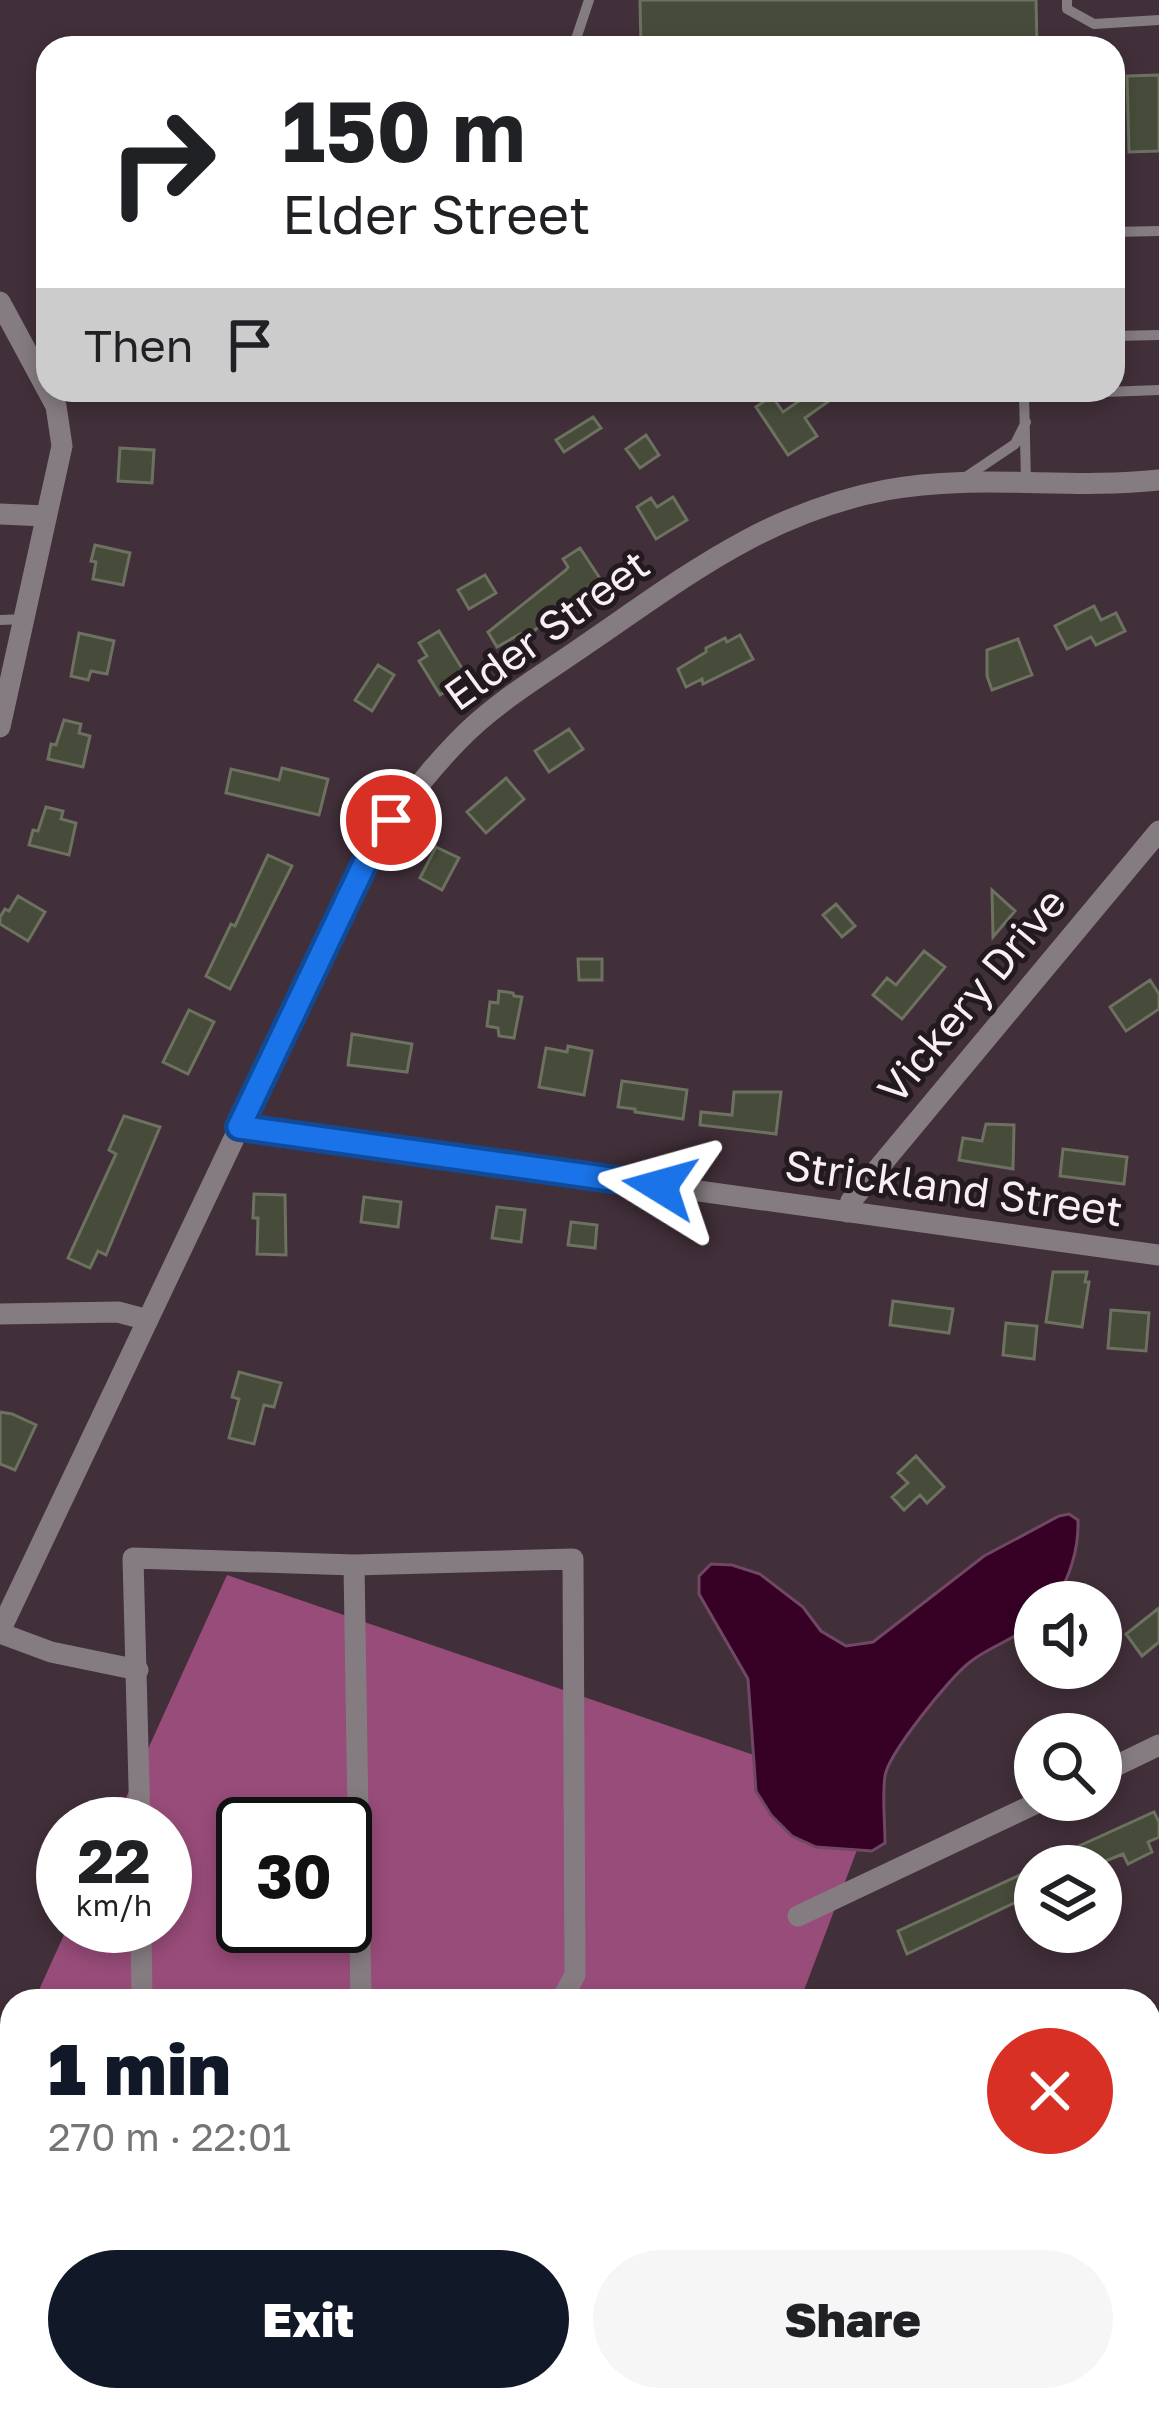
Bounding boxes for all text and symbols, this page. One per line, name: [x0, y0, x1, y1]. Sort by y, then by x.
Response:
text: 150 m: [282, 80, 526, 180]
icon: right: [84, 84, 240, 240]
text: Elder Street: [282, 181, 591, 246]
icon: arrive: [217, 312, 283, 378]
text: Then: [84, 318, 193, 372]
street label: Elder Street: [434, 538, 658, 720]
pin: [340, 769, 442, 871]
icon: arrive: [358, 787, 424, 853]
street label: Vickery Drive: [867, 877, 1075, 1113]
position arrow: [597, 1123, 723, 1249]
street label: Strickland Street: [782, 1139, 1126, 1235]
map controls: [1014, 1581, 1122, 1953]
button: sound: [1014, 1581, 1122, 1689]
button: search: [1014, 1713, 1122, 1821]
speed limit sign: 30: [216, 1797, 372, 1953]
text: 22: [77, 1824, 151, 1896]
button: layers: [1014, 1845, 1122, 1953]
text: km/h: [76, 1887, 152, 1923]
text: 1 min: [48, 2024, 231, 2111]
button: close: [987, 2028, 1113, 2154]
text: 270 m · 22:01: [48, 2113, 291, 2160]
button: Exit: [48, 2250, 569, 2388]
button: Share: [593, 2250, 1113, 2388]

